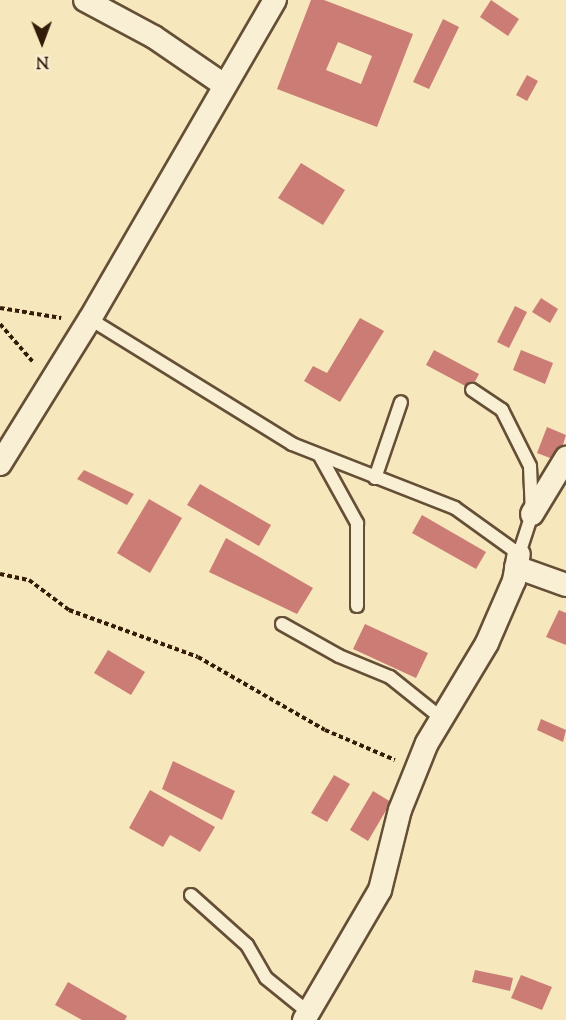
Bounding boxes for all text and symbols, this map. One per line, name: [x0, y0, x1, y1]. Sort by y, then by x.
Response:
north arrow: [12, 12, 72, 72]
text: N: [36, 49, 49, 72]

